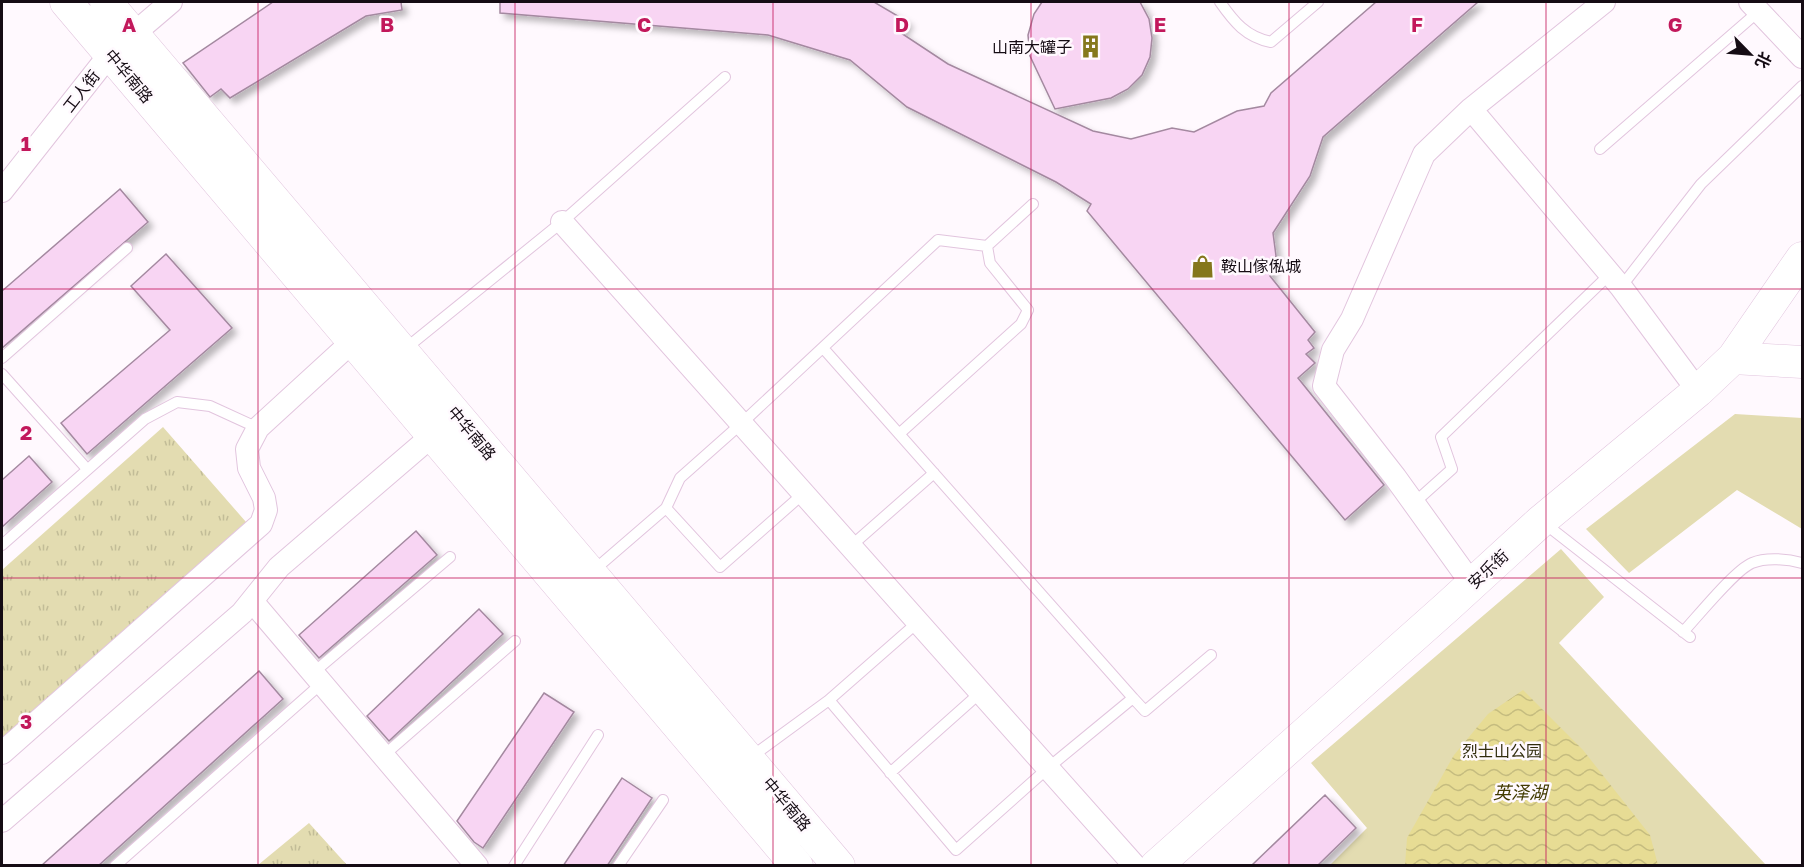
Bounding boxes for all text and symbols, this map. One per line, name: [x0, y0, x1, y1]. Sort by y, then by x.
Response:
text: A: [122, 12, 136, 36]
text: B: [380, 12, 394, 36]
text: C: [637, 12, 651, 36]
text: D: [895, 12, 909, 36]
text: E: [1154, 12, 1166, 36]
text: F: [1411, 12, 1423, 36]
text: G: [1668, 12, 1682, 36]
north arrow: [1720, 24, 1780, 84]
building icon: 山南大罐子: [1077, 34, 1103, 60]
place label: 山南大罐子: [992, 37, 1072, 57]
street label: 中华南路: [101, 45, 157, 107]
text: 北: [1751, 49, 1776, 72]
street label: 工人街: [58, 66, 104, 116]
text: 1: [21, 131, 31, 155]
shop icon: 鞍山傢俬城: [1190, 253, 1216, 279]
place label: 鞍山傢俬城: [1221, 256, 1301, 276]
street label: 中华南路: [444, 402, 500, 464]
text: 2: [20, 420, 32, 444]
street label: 安乐街: [1464, 545, 1512, 593]
text: 3: [20, 709, 32, 733]
park label: 烈士山公园: [1462, 741, 1542, 761]
street label: 中华南路: [759, 773, 815, 835]
water label: 英泽湖: [1493, 781, 1550, 803]

